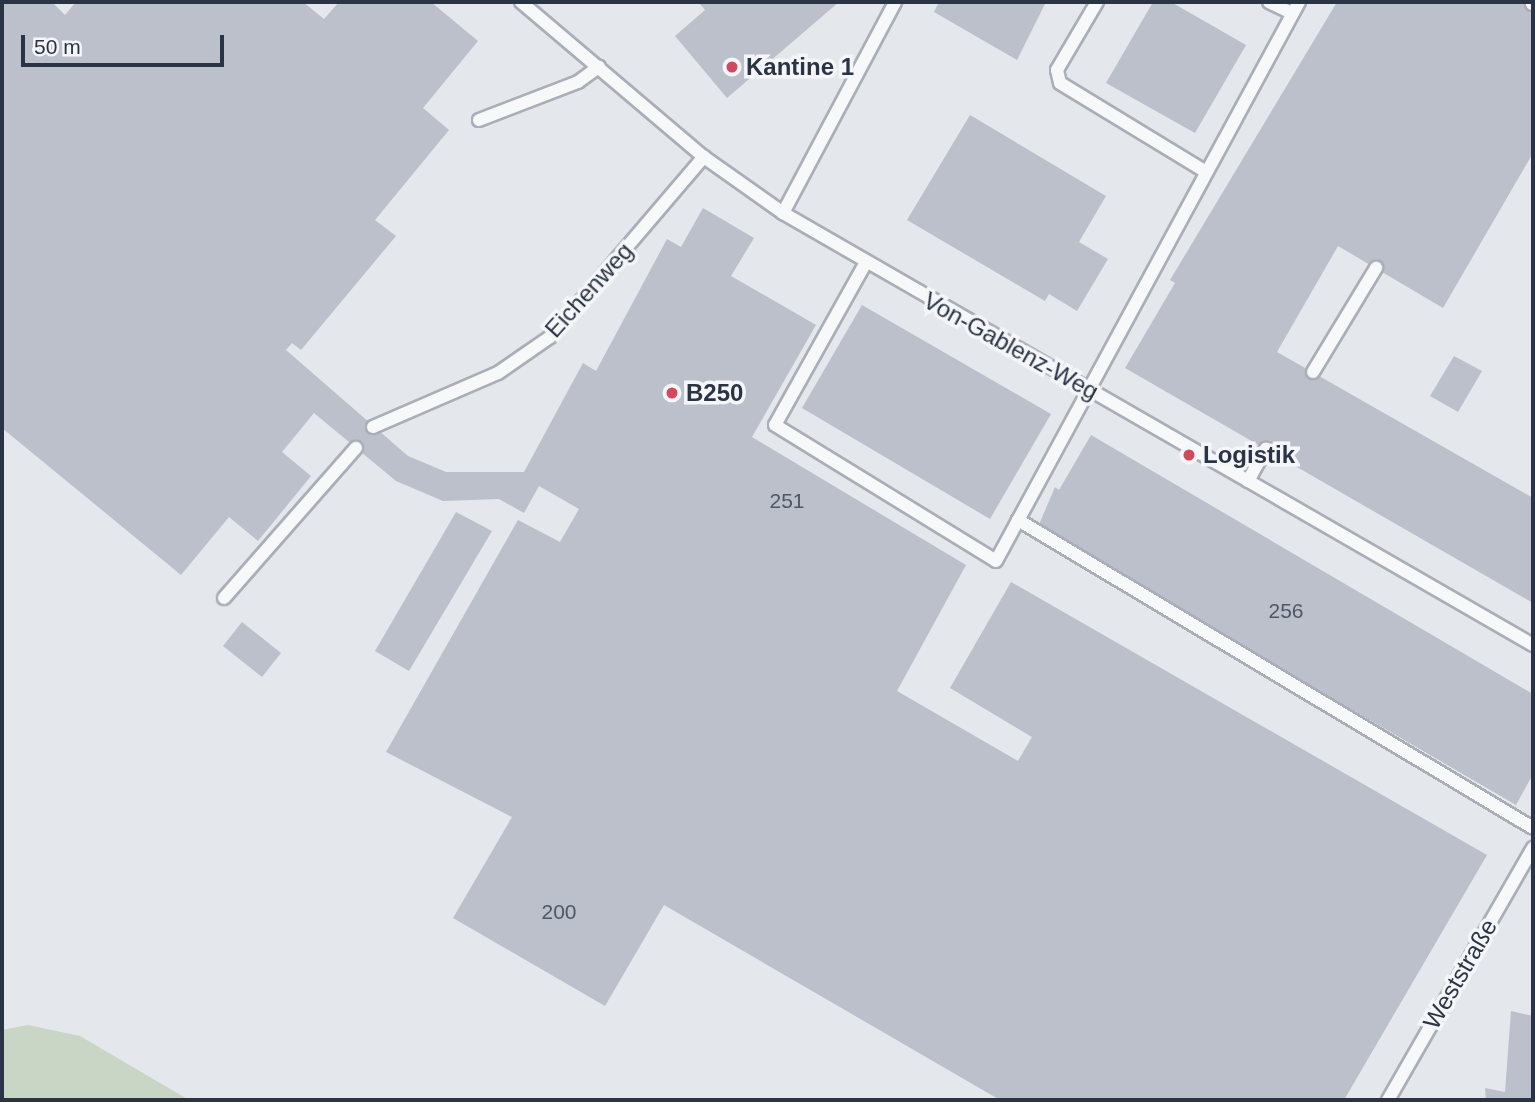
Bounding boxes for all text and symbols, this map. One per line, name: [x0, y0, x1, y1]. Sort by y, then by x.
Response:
scale bar: [24, 21, 228, 65]
text: 50 m: [34, 35, 81, 58]
place label: Kantine 1: [746, 53, 854, 81]
marker: Kantine 1: [724, 59, 740, 75]
street label: Eichenweg: [539, 237, 639, 343]
street label: Von-Gablenz-Weg: [918, 286, 1104, 406]
place label: B250: [686, 379, 743, 407]
marker: B250: [664, 385, 680, 401]
place label: Logistik: [1203, 441, 1295, 469]
marker: Logistik: [1181, 447, 1197, 463]
house number: 251: [769, 488, 805, 514]
house number: 256: [1268, 598, 1304, 624]
house number: 200: [541, 899, 577, 925]
street label: Weststraße: [1417, 914, 1503, 1034]

